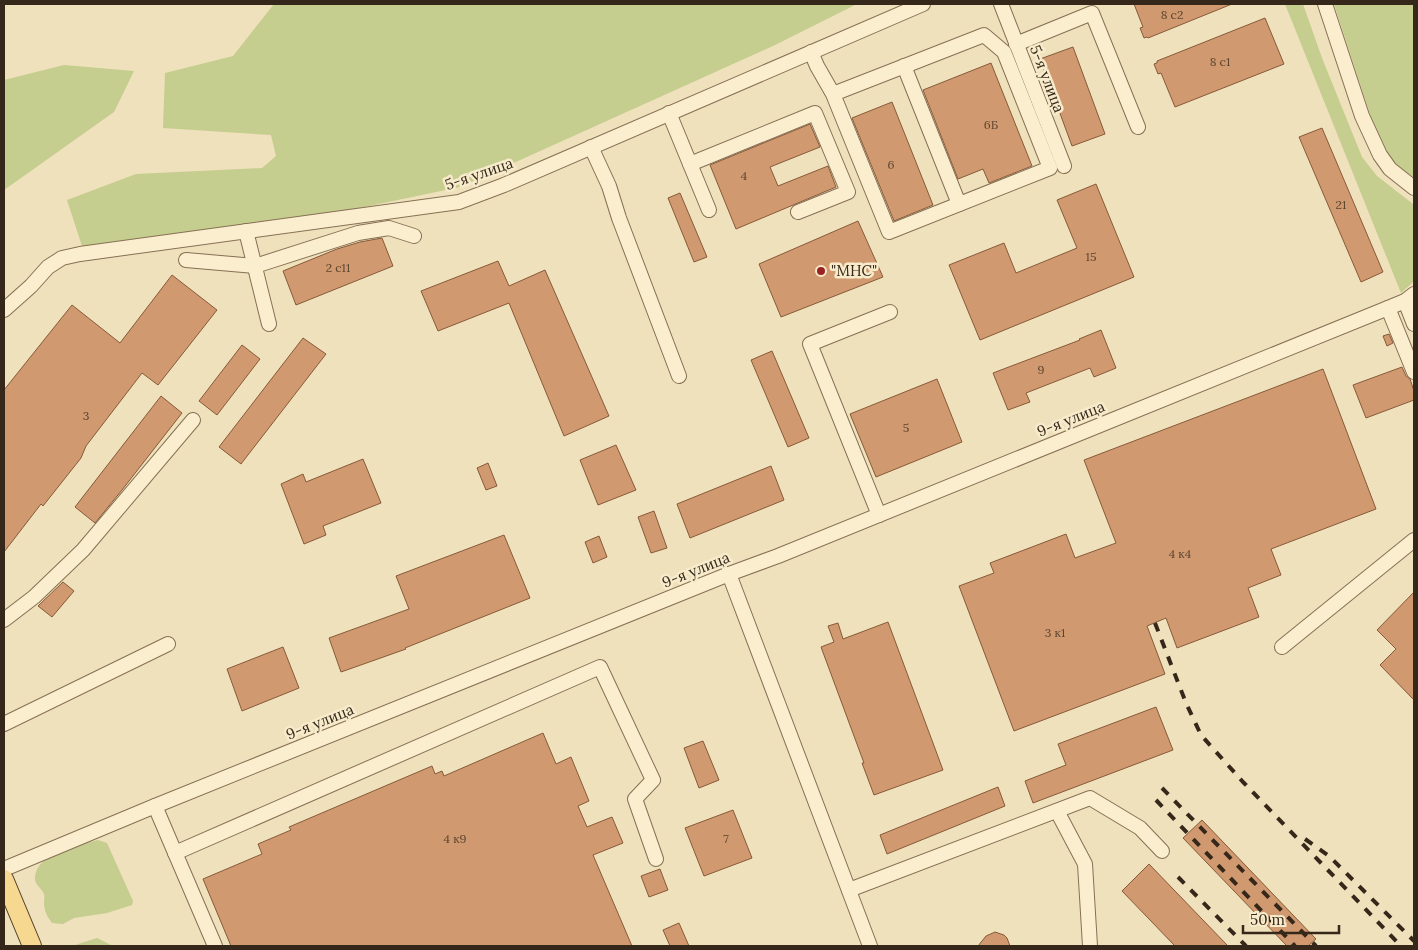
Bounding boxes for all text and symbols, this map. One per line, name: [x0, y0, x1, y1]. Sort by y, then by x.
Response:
house number: 8 с2: [1161, 7, 1183, 22]
street label: 5-я улица: [1026, 42, 1069, 115]
house number: 8 с1: [1210, 54, 1230, 69]
house number: 6Б: [984, 117, 998, 132]
street label: 5-я улица: [442, 153, 516, 194]
house number: 6: [888, 157, 895, 172]
house number: 4: [741, 168, 748, 183]
house number: 21: [1336, 197, 1346, 212]
house number: 15: [1086, 249, 1096, 264]
house number: 2 с11: [326, 260, 350, 275]
place label: "МНС": [831, 261, 877, 280]
marker: "МНС": [815, 265, 827, 277]
house number: 9: [1038, 362, 1045, 377]
street label: 9-я улица: [1034, 396, 1108, 441]
house number: 3: [83, 408, 90, 423]
house number: 5: [903, 420, 909, 435]
house number: 4 к4: [1169, 546, 1192, 561]
street label: 9-я улица: [659, 547, 733, 592]
house number: 3 к1: [1045, 625, 1065, 640]
street label: 9-я улица: [283, 699, 357, 744]
house number: 4 к9: [443, 831, 467, 846]
house number: 7: [723, 831, 729, 846]
scale bar: [1243, 902, 1339, 934]
text: 50 m: [1250, 910, 1285, 929]

